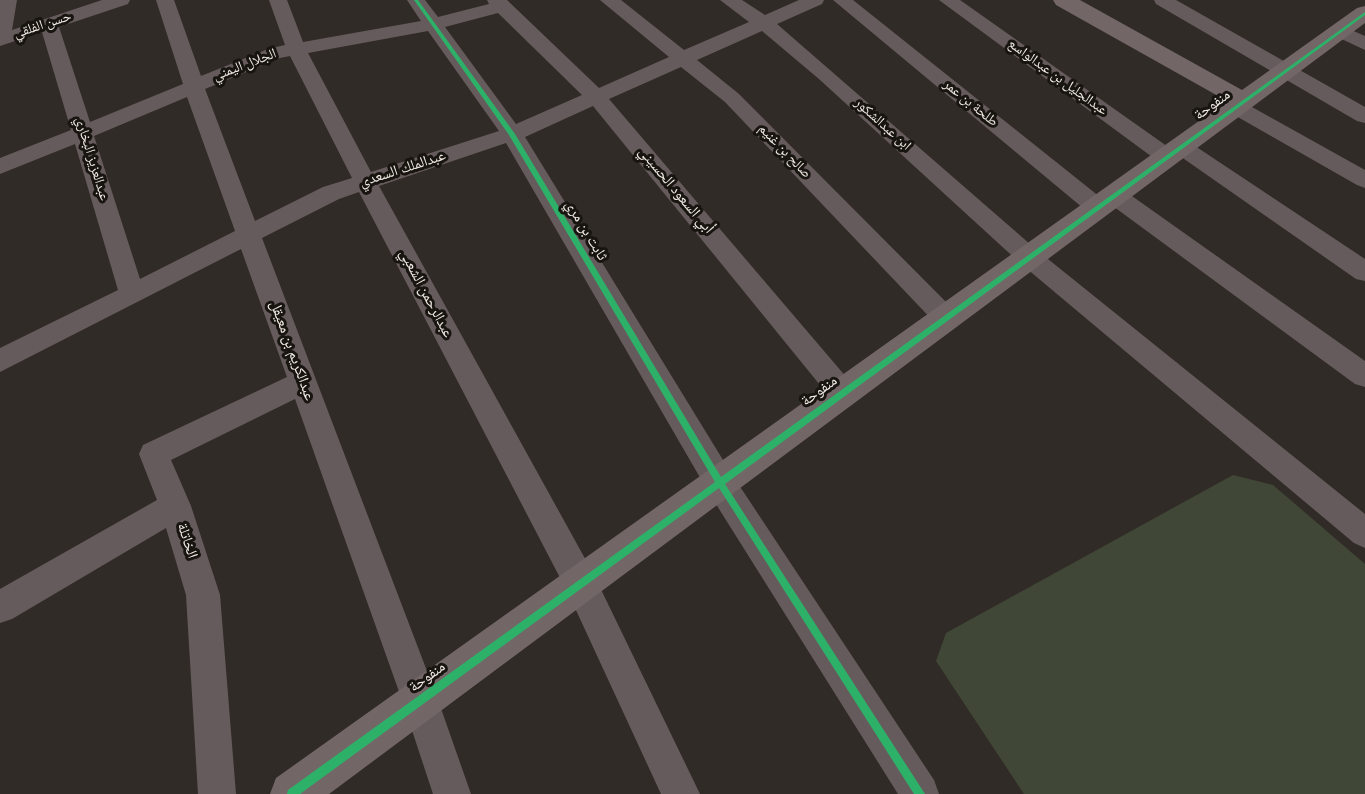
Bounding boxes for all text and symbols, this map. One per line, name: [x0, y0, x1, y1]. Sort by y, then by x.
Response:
street label: حسن الفلقي: [12, 9, 74, 43]
street label: عبدالجليل بن عبدالواسع: [1004, 36, 1110, 120]
street label: الجلال اليمني: [211, 46, 279, 86]
street label: طلحة بن عمر: [939, 77, 1001, 131]
street label: منفوحة: [1191, 87, 1235, 125]
street label: ابن عبدالشكور: [850, 95, 914, 155]
street label: عبدالعزيز البخاري: [70, 115, 112, 203]
street label: صالح بن غنيم: [754, 121, 814, 183]
street label: أبي السعود الحسيني: [633, 144, 717, 238]
street label: عبدالملك السعدي: [358, 148, 448, 192]
street label: ثابت بن مري: [560, 197, 610, 265]
street label: عبدالرحمن الشعبي: [394, 247, 456, 341]
street label: عبدالكريم بن معيقل: [265, 299, 317, 403]
street label: منفوحة: [798, 373, 842, 411]
street label: الخاتلة: [172, 521, 200, 561]
street label: منفوحة: [406, 659, 450, 697]

